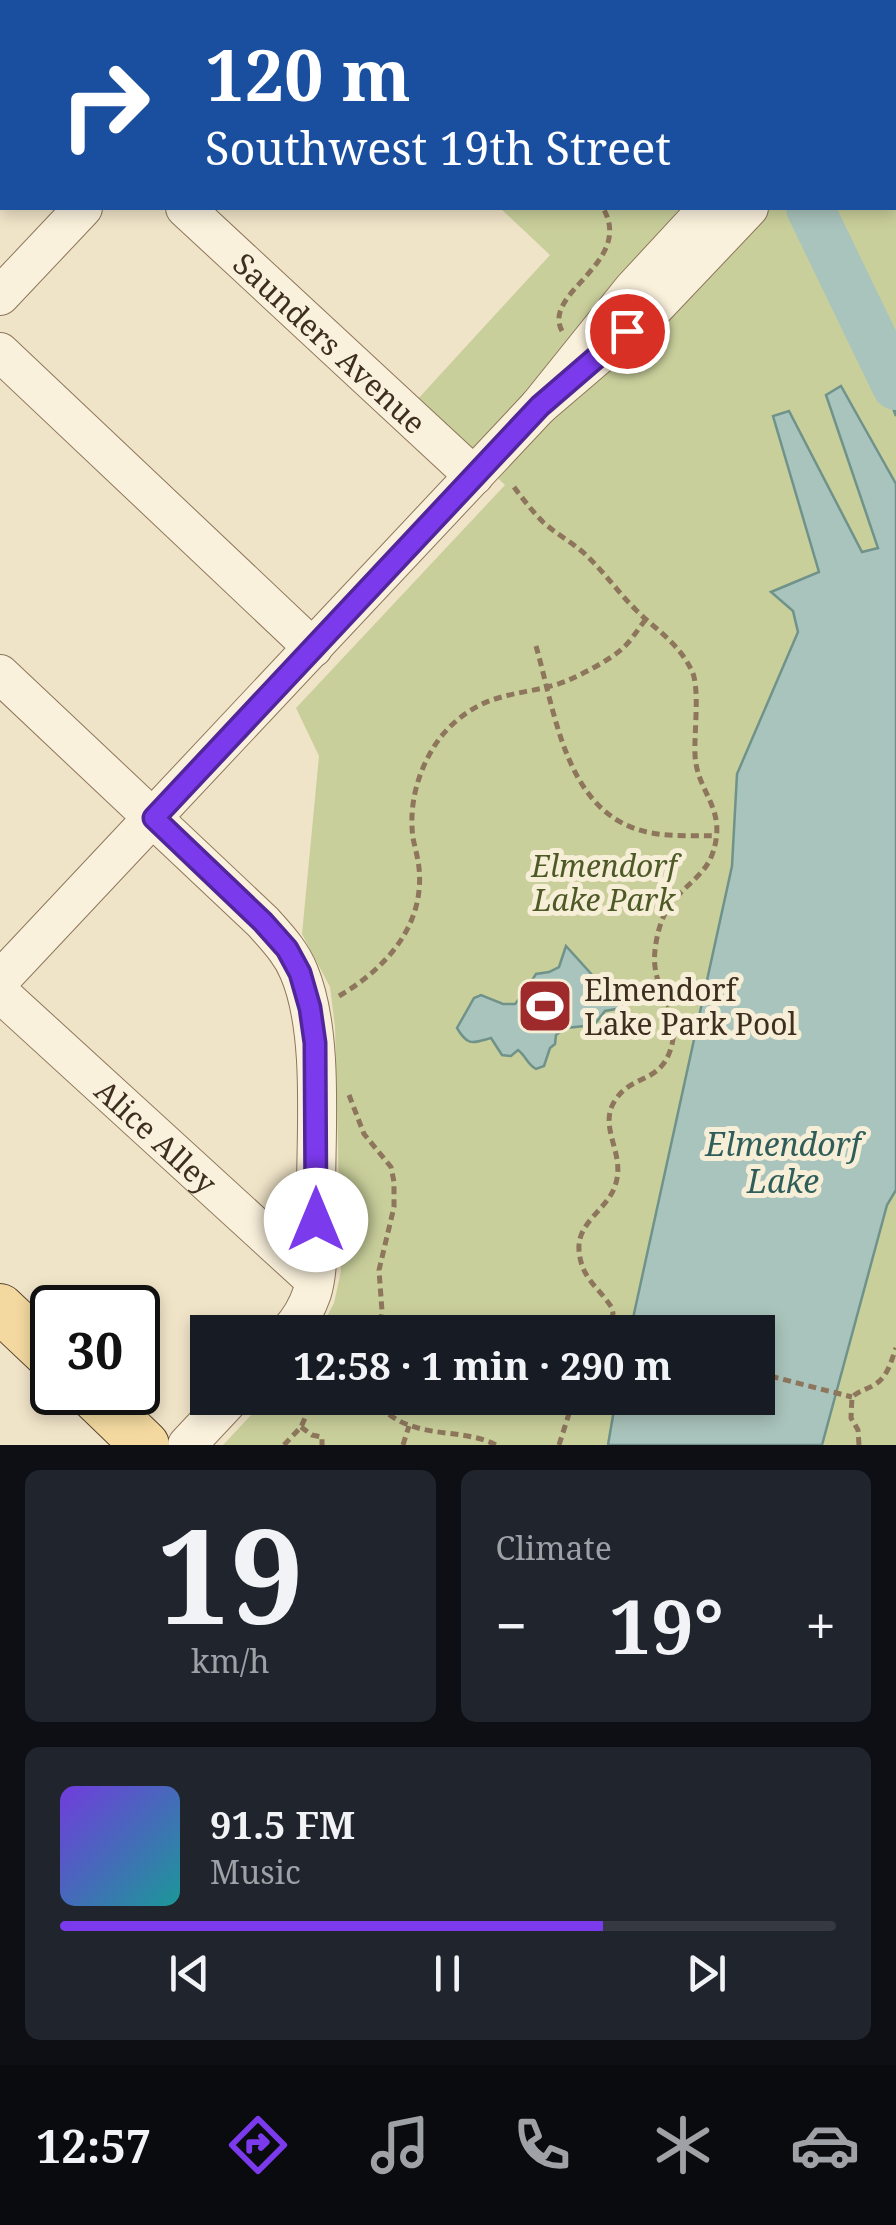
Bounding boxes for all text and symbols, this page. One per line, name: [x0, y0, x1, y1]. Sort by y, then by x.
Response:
text: 120 m: [205, 26, 411, 122]
icon: right: [40, 40, 170, 170]
text: Southwest 19th Street: [205, 117, 671, 178]
street label: Saunders Avenue: [225, 243, 435, 442]
pin: [585, 289, 670, 374]
icon: arrive: [600, 304, 655, 359]
park label: Elmendorf Lake Park: [530, 845, 682, 920]
place label: Elmendorf Lake Park Pool: [584, 969, 797, 1044]
sports icon: Elmendorf Lake Park Pool: [515, 976, 575, 1036]
street label: Alice Alley: [87, 1070, 226, 1202]
water label: Elmendorf Lake: [704, 1122, 866, 1202]
position arrow: [264, 1168, 368, 1272]
speed limit sign: 30: [30, 1285, 160, 1415]
text: 12:58 · 1 min · 290 m: [293, 1339, 672, 1391]
text: 19: [157, 1485, 304, 1662]
text: Climate: [496, 1526, 612, 1569]
text: 19°: [609, 1574, 724, 1676]
text: −: [496, 1587, 527, 1662]
text: +: [805, 1587, 836, 1662]
text: km/h: [191, 1639, 270, 1682]
text: 91.5 FM: [210, 1798, 355, 1850]
text: Music: [210, 1850, 301, 1893]
icon: previous: [162, 1946, 217, 2001]
icon: pause: [420, 1946, 475, 2001]
icon: next: [679, 1946, 734, 2001]
icon: directions: [223, 2110, 293, 2180]
icon: music: [365, 2110, 435, 2180]
icon: phone: [507, 2110, 577, 2180]
icon: climate: [648, 2110, 718, 2180]
icon: car: [790, 2110, 860, 2180]
text: 12:57: [36, 2115, 151, 2176]

